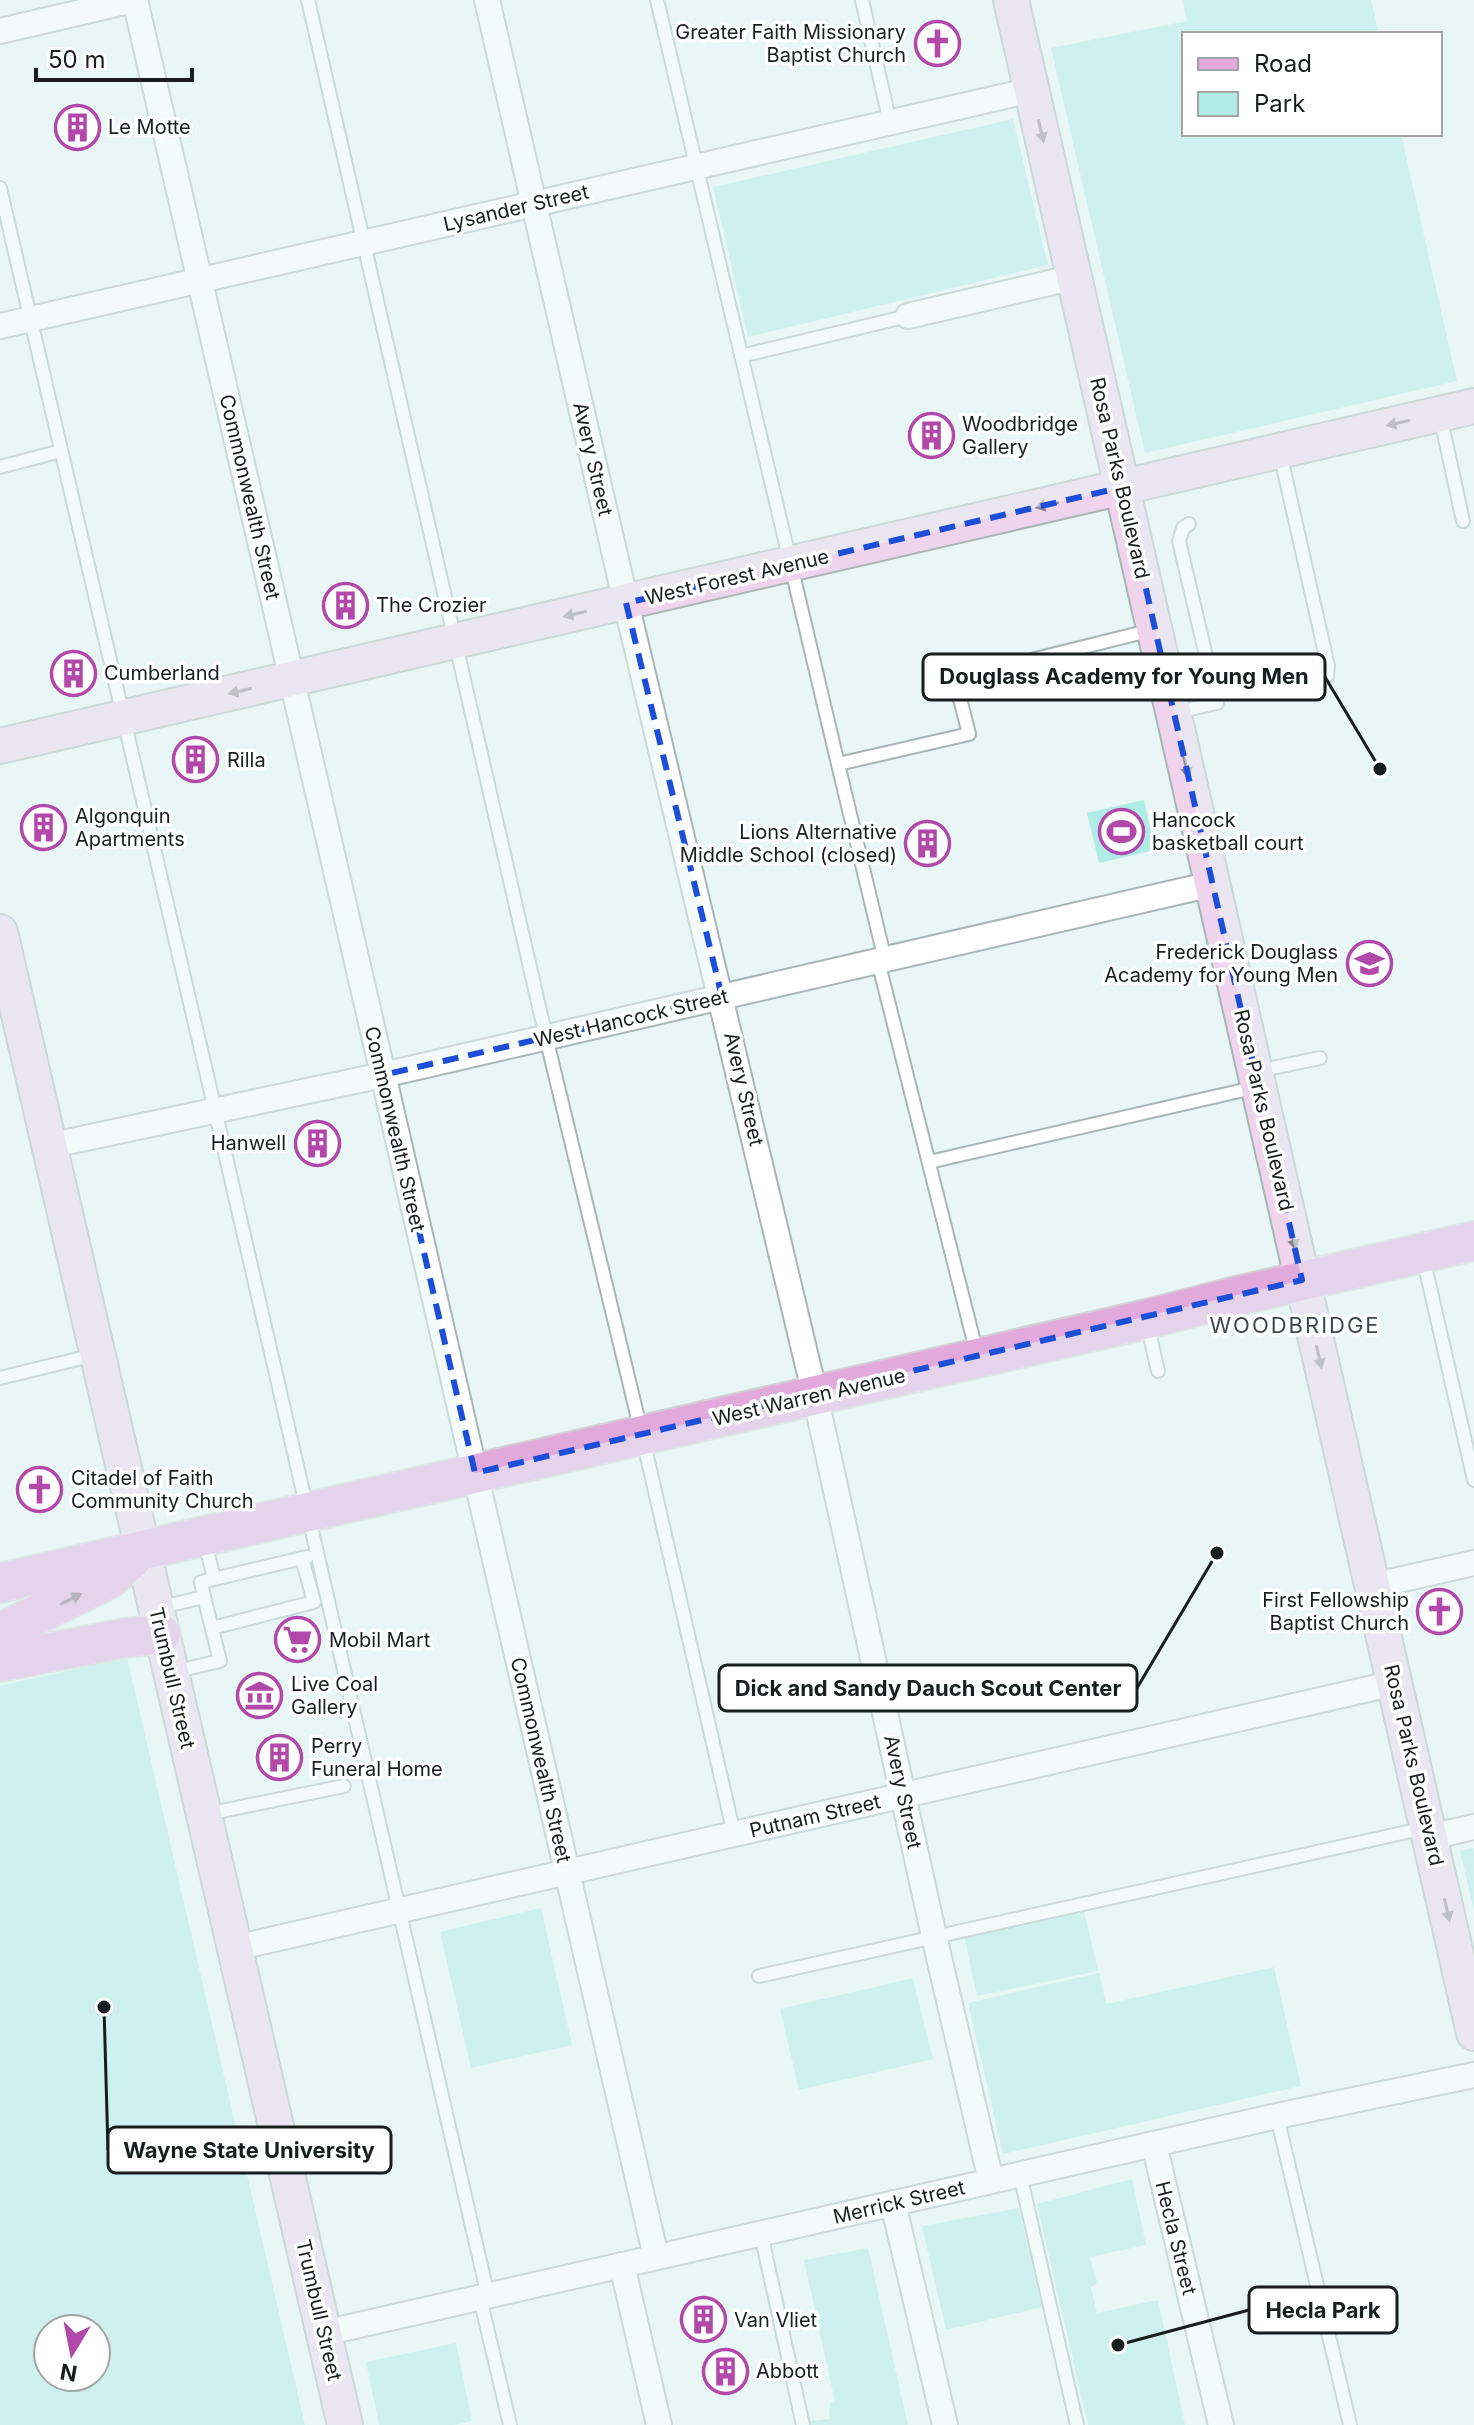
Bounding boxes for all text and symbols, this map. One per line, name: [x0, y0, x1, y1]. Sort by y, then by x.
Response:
church icon: Greater Faith Missionary Baptist Church: [913, 19, 961, 67]
place label: Greater Faith Missionary Baptist Church: [675, 20, 906, 67]
scale bar: [36, 32, 192, 82]
legend: [1182, 32, 1442, 136]
text: 50 m: [48, 45, 106, 74]
text: Road: [1254, 49, 1312, 78]
text: Park: [1254, 89, 1305, 118]
building icon: Le Motte: [53, 103, 101, 151]
place label: Le Motte: [108, 115, 191, 139]
one-way arrow: [1035, 118, 1048, 143]
street label: Lysander Street: [441, 180, 591, 236]
street label: Rosa Parks Boulevard: [1085, 375, 1155, 581]
street label: Commonwealth Street: [215, 392, 285, 603]
street label: Avery Street: [568, 400, 618, 519]
building icon: Woodbridge Gallery: [907, 411, 955, 459]
place label: Woodbridge Gallery: [962, 412, 1078, 459]
one-way arrow: [1385, 417, 1410, 430]
one-way arrow: [1034, 499, 1059, 511]
street label: West Forest Avenue: [643, 544, 831, 610]
building icon: The Crozier: [321, 581, 369, 629]
place label: The Crozier: [376, 593, 487, 617]
one-way arrow: [563, 608, 588, 621]
building icon: Cumberland: [49, 649, 97, 697]
callout: Douglass Academy for Young Men: [923, 654, 1325, 700]
place label: Cumberland: [104, 661, 220, 685]
text: Douglass Academy for Young Men: [939, 663, 1309, 689]
one-way arrow: [227, 685, 252, 698]
building icon: Rilla: [172, 736, 220, 784]
place label: Rilla: [227, 748, 266, 772]
one-way arrow: [1180, 754, 1193, 779]
building icon: Algonquin Apartments: [20, 803, 68, 851]
place label: Algonquin Apartments: [75, 804, 185, 851]
sports icon: Hancock basketball court: [1097, 808, 1145, 856]
place label: Hancock basketball court: [1152, 808, 1304, 855]
building icon: Lions Alternative Middle School (closed): [904, 819, 952, 867]
place label: Lions Alternative Middle School (closed): [680, 820, 897, 867]
school or university icon: Frederick Douglass Academy for Young Men: [1345, 939, 1393, 987]
place label: Frederick Douglass Academy for Young Men: [1104, 940, 1338, 987]
street label: West Hancock Street: [531, 984, 731, 1052]
street label: Rosa Parks Boulevard: [1229, 1007, 1299, 1213]
street label: Commonwealth Street: [360, 1024, 430, 1235]
street label: Avery Street: [719, 1030, 769, 1149]
building icon: Hanwell: [293, 1119, 341, 1167]
place label: Hanwell: [211, 1131, 286, 1155]
one-way arrow: [1287, 1226, 1300, 1251]
district label: WOODBRIDGE: [1209, 1312, 1381, 1338]
one-way arrow: [1313, 1344, 1326, 1369]
street label: West Warren Avenue: [710, 1363, 908, 1431]
church icon: Citadel of Faith Community Church: [16, 1466, 64, 1514]
place label: Citadel of Faith Community Church: [71, 1466, 254, 1513]
church icon: First Fellowship Baptist Church: [1416, 1587, 1464, 1635]
place label: First Fellowship Baptist Church: [1262, 1588, 1409, 1635]
one-way arrow: [59, 1593, 82, 1606]
street label: Trumbull Street: [144, 1605, 200, 1752]
supermarket icon: Mobil Mart: [274, 1616, 322, 1664]
place label: Mobil Mart: [329, 1628, 431, 1652]
street label: Commonwealth Street: [506, 1655, 576, 1866]
street label: Rosa Parks Boulevard: [1379, 1662, 1449, 1868]
callout: Dick and Sandy Dauch Scout Center: [719, 1665, 1137, 1711]
museum icon: Live Coal Gallery: [236, 1672, 284, 1720]
place label: Live Coal Gallery: [291, 1672, 378, 1719]
text: Dick and Sandy Dauch Scout Center: [735, 1675, 1121, 1701]
street label: Avery Street: [879, 1733, 927, 1852]
building icon: Perry Funeral Home: [256, 1734, 304, 1782]
place label: Perry Funeral Home: [311, 1734, 443, 1781]
street label: Putnam Street: [747, 1789, 883, 1843]
one-way arrow: [1441, 1898, 1454, 1923]
callout: Wayne State University: [108, 2127, 391, 2173]
text: Wayne State University: [123, 2137, 375, 2163]
street label: Merrick Street: [831, 2175, 968, 2229]
street label: Hecla Street: [1150, 2179, 1202, 2298]
street label: Trumbull Street: [291, 2237, 347, 2384]
callout: Hecla Park: [1249, 2287, 1397, 2333]
building icon: Van Vliet: [679, 2296, 727, 2344]
text: Hecla Park: [1265, 2297, 1381, 2323]
place label: Van Vliet: [734, 2308, 818, 2332]
north arrow: [32, 2313, 112, 2393]
building icon: Abbott: [701, 2347, 749, 2395]
text: N: [58, 2358, 79, 2387]
place label: Abbott: [756, 2359, 819, 2383]

